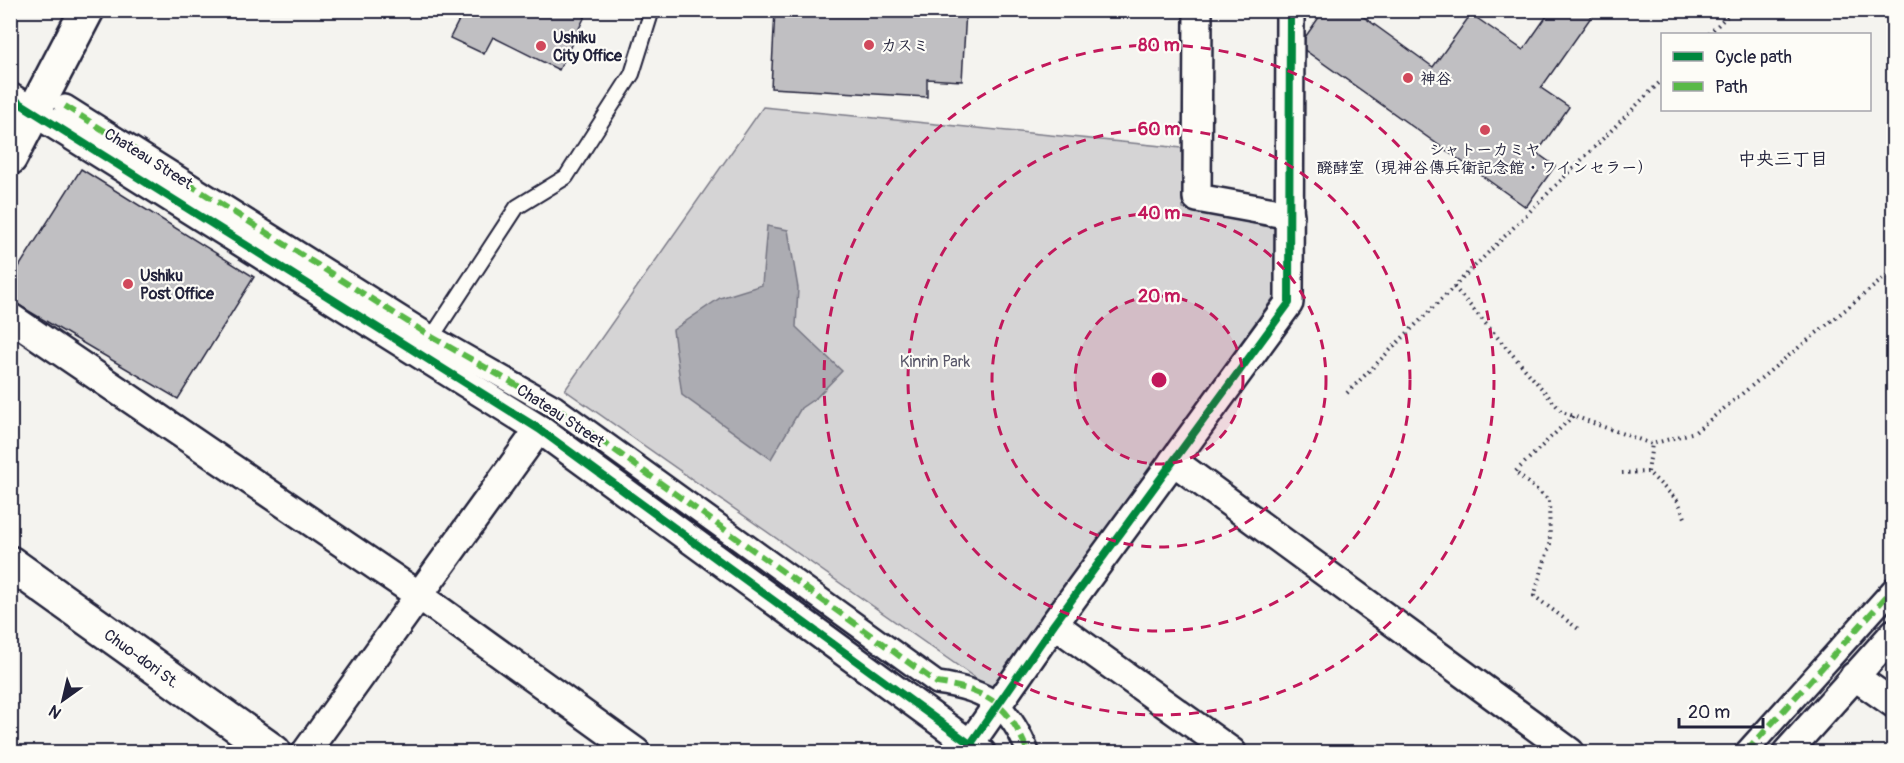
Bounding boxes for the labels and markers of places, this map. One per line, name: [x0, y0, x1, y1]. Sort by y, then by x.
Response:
place label: Ushiku City Office: [553, 28, 623, 66]
place label: カスミ: [881, 36, 929, 56]
marker: カスミ: [862, 38, 876, 52]
marker: Ushiku City Office: [534, 39, 548, 53]
place label: 神谷: [1420, 69, 1452, 89]
marker: 神谷: [1401, 71, 1415, 85]
marker: シャトーカミヤ 醗酵室（現神谷傳兵衛記念館・ワインセラー）: [1478, 123, 1492, 137]
place label: シャトーカミヤ 醗酵室（現神谷傳兵衛記念館・ワインセラー）: [1317, 140, 1653, 178]
place label: Ushiku Post Office: [140, 266, 215, 304]
marker: Ushiku Post Office: [121, 277, 135, 291]
centre of rings: [1149, 370, 1169, 390]

